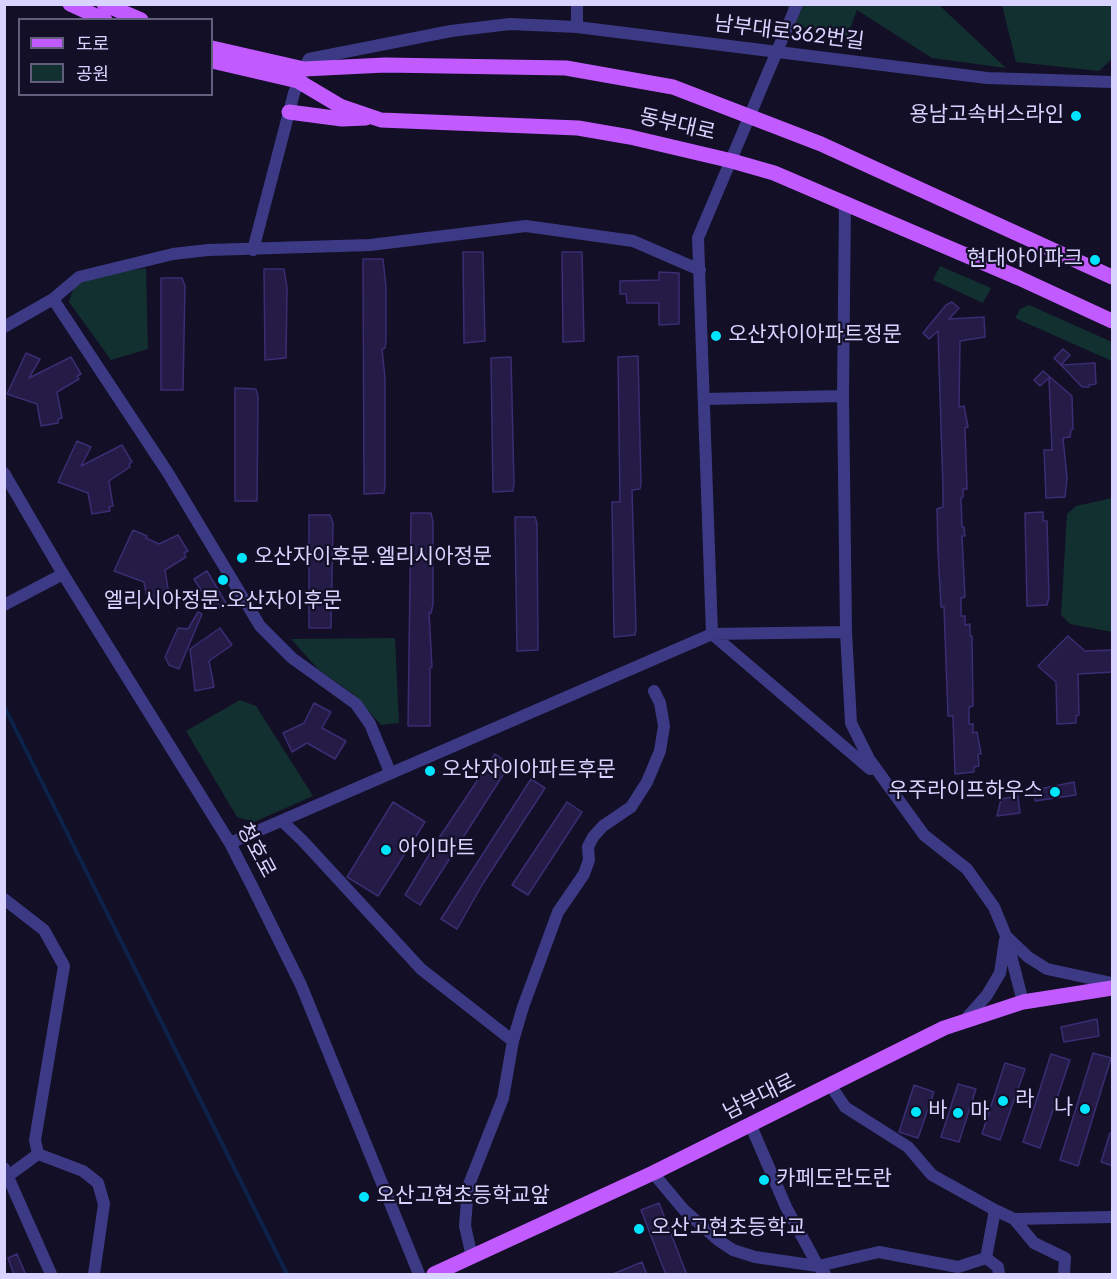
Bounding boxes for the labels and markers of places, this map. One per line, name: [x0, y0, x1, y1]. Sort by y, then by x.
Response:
place label: 용남고속버스라인: [909, 103, 1064, 129]
marker: 용남고속버스라인: [1069, 109, 1083, 123]
place label: 현대아이파크: [967, 247, 1083, 273]
marker: 현대아이파크: [1088, 253, 1102, 267]
place label: 오산자이아파트정문: [728, 323, 902, 349]
marker: 오산자이아파트정문: [709, 329, 723, 343]
place label: 오산자이후문.엘리시아정문: [254, 545, 492, 571]
marker: 오산자이후문.엘리시아정문: [235, 551, 249, 565]
marker: 엘리시아정문.오산자이후문: [216, 573, 230, 587]
place label: 엘리시아정문.오산자이후문: [104, 589, 342, 615]
place label: 오산자이아파트후문: [442, 758, 616, 784]
marker: 오산자이아파트후문: [423, 764, 437, 778]
place label: 우주라이프하우스: [888, 779, 1043, 805]
marker: 우주라이프하우스: [1048, 785, 1062, 799]
place label: 아이마트: [398, 837, 475, 863]
marker: 아이마트: [379, 843, 393, 857]
place label: 라: [1015, 1088, 1034, 1114]
marker: 라: [996, 1094, 1010, 1108]
place label: 나: [1054, 1096, 1073, 1122]
place label: 바: [928, 1099, 947, 1125]
place label: 마: [970, 1100, 989, 1126]
marker: 나: [1078, 1102, 1092, 1116]
marker: 바: [909, 1105, 923, 1119]
marker: 마: [951, 1106, 965, 1120]
place label: 카페도란도란: [776, 1167, 892, 1193]
marker: 카페도란도란: [757, 1173, 771, 1187]
place label: 오산고현초등학교앞: [376, 1184, 550, 1210]
marker: 오산고현초등학교앞: [357, 1190, 371, 1204]
place label: 오산고현초등학교: [651, 1216, 806, 1242]
marker: 오산고현초등학교: [632, 1222, 646, 1236]

